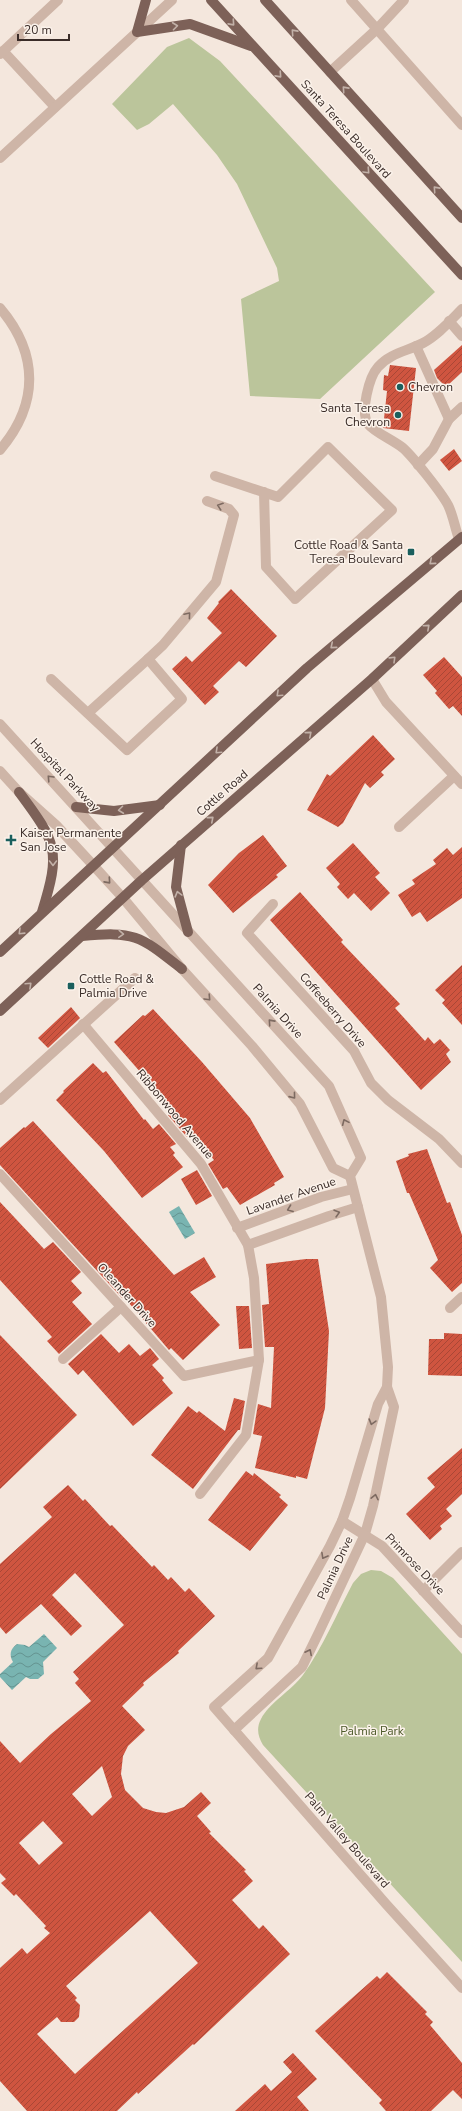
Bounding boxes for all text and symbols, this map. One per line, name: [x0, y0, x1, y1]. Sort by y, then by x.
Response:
scale bar: [18, 16, 69, 42]
one-way arrow: [227, 18, 235, 26]
text: 20 m: [24, 22, 52, 38]
one-way arrow: [172, 22, 178, 31]
one-way arrow: [291, 29, 299, 37]
one-way arrow: [275, 71, 282, 78]
street label: Santa Teresa Boulevard: [297, 76, 395, 182]
one-way arrow: [343, 86, 350, 94]
one-way arrow: [362, 166, 370, 174]
one-way arrow: [434, 187, 441, 194]
place label: Chevron: [408, 379, 453, 395]
marker: Chevron: [395, 382, 405, 392]
place label: Santa Teresa Chevron: [320, 400, 390, 430]
marker: Santa Teresa Chevron: [393, 410, 403, 420]
one-way arrow: [217, 502, 224, 510]
place label: Cottle Road & Santa Teresa Boulevard: [294, 537, 403, 567]
marker: Cottle Road & Santa Teresa Boulevard: [406, 547, 416, 557]
one-way arrow: [430, 557, 437, 564]
one-way arrow: [183, 612, 190, 620]
one-way arrow: [422, 624, 430, 631]
one-way arrow: [330, 641, 338, 648]
one-way arrow: [388, 656, 396, 664]
one-way arrow: [276, 690, 283, 697]
one-way arrow: [304, 731, 312, 739]
street label: Hospital Parkway: [27, 735, 104, 816]
one-way arrow: [215, 746, 223, 754]
street label: Cottle Road: [193, 766, 251, 820]
one-way arrow: [47, 775, 55, 783]
one-way arrow: [118, 805, 124, 814]
one-way arrow: [206, 817, 214, 824]
place label: Kaiser Permanente San Jose: [20, 825, 121, 855]
marker: Kaiser Permanente San Jose: [5, 834, 17, 846]
one-way arrow: [49, 860, 57, 866]
one-way arrow: [104, 877, 111, 884]
one-way arrow: [174, 891, 183, 898]
one-way arrow: [18, 927, 26, 935]
one-way arrow: [118, 930, 124, 939]
street label: Coffeeberry Drive: [296, 969, 370, 1051]
place label: Cottle Road & Palmia Drive: [79, 971, 154, 1001]
street label: Palmia Drive: [249, 980, 307, 1042]
marker: Cottle Road & Palmia Drive: [66, 981, 76, 991]
one-way arrow: [24, 982, 32, 990]
one-way arrow: [203, 993, 211, 1001]
one-way arrow: [268, 1019, 276, 1027]
street label: Ribbonwood Avenue: [133, 1066, 217, 1162]
one-way arrow: [289, 1092, 296, 1099]
one-way arrow: [342, 1119, 350, 1126]
street label: Lavander Avenue: [244, 1173, 338, 1219]
one-way arrow: [286, 1204, 293, 1212]
one-way arrow: [333, 1209, 340, 1218]
street label: Oleander Drive: [94, 1259, 160, 1331]
one-way arrow: [368, 1419, 377, 1426]
one-way arrow: [371, 1493, 379, 1500]
street label: Primrose Drive: [382, 1530, 448, 1598]
street label: Palmia Drive: [313, 1534, 357, 1602]
one-way arrow: [321, 1552, 329, 1559]
one-way arrow: [304, 1649, 312, 1656]
one-way arrow: [255, 1662, 263, 1670]
park label: Palmia Park: [340, 1723, 405, 1739]
street label: Palm Valley Boulevard: [301, 1789, 393, 1891]

